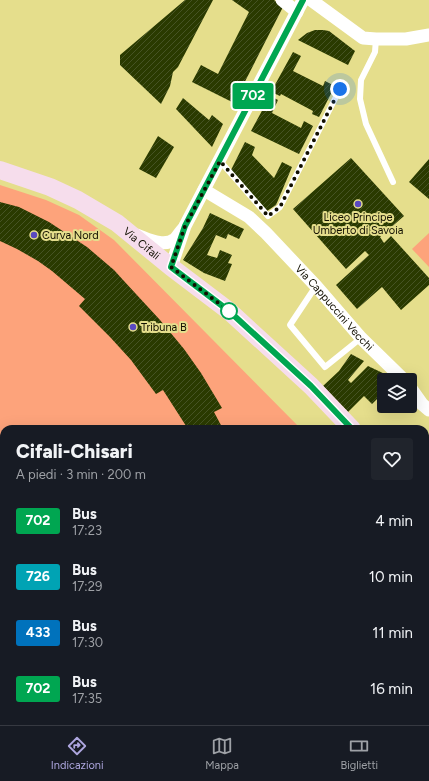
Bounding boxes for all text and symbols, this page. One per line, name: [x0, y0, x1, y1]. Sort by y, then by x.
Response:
your location: [330, 79, 350, 99]
line badge: 702: [230, 83, 276, 109]
text: 702: [241, 87, 265, 104]
marker: Liceo Principe Umberto di Savoia: [353, 199, 363, 209]
place label: Liceo Principe Umberto di Savoia: [313, 211, 403, 237]
street label: Via Cifali: [121, 224, 163, 262]
place label: Curva Nord: [42, 229, 99, 242]
marker: Curva Nord: [29, 230, 39, 240]
street label: Via Cappuccini Vecchi: [293, 262, 376, 353]
unlabelled marker: [220, 302, 238, 320]
place label: Tribuna B: [141, 321, 187, 334]
marker: Tribuna B: [128, 322, 138, 332]
map controls: [377, 373, 417, 413]
button: layers: [377, 373, 417, 413]
button: heart: [371, 438, 413, 480]
text: Cifali-Chisari: [16, 440, 133, 463]
text: A piedi · 3 min · 200 m: [16, 467, 146, 482]
text: Bus: [72, 505, 97, 523]
text: 702: [26, 512, 50, 529]
text: 4 min: [375, 512, 413, 530]
text: 17:23: [72, 523, 102, 538]
text: Bus: [72, 561, 97, 579]
text: 726: [26, 568, 50, 585]
text: 10 min: [369, 568, 413, 586]
text: 17:29: [72, 579, 102, 594]
text: Bus: [72, 617, 97, 635]
text: 433: [26, 624, 50, 641]
text: 11 min: [372, 624, 413, 642]
text: 17:30: [72, 635, 103, 650]
text: Bus: [72, 673, 97, 691]
text: 702: [26, 680, 50, 697]
text: 16 min: [370, 680, 413, 698]
text: 17:35: [72, 691, 102, 706]
tab: Indicazioni: [51, 735, 104, 772]
tab: Mappa: [205, 735, 239, 772]
tab: Biglietti: [341, 735, 378, 772]

